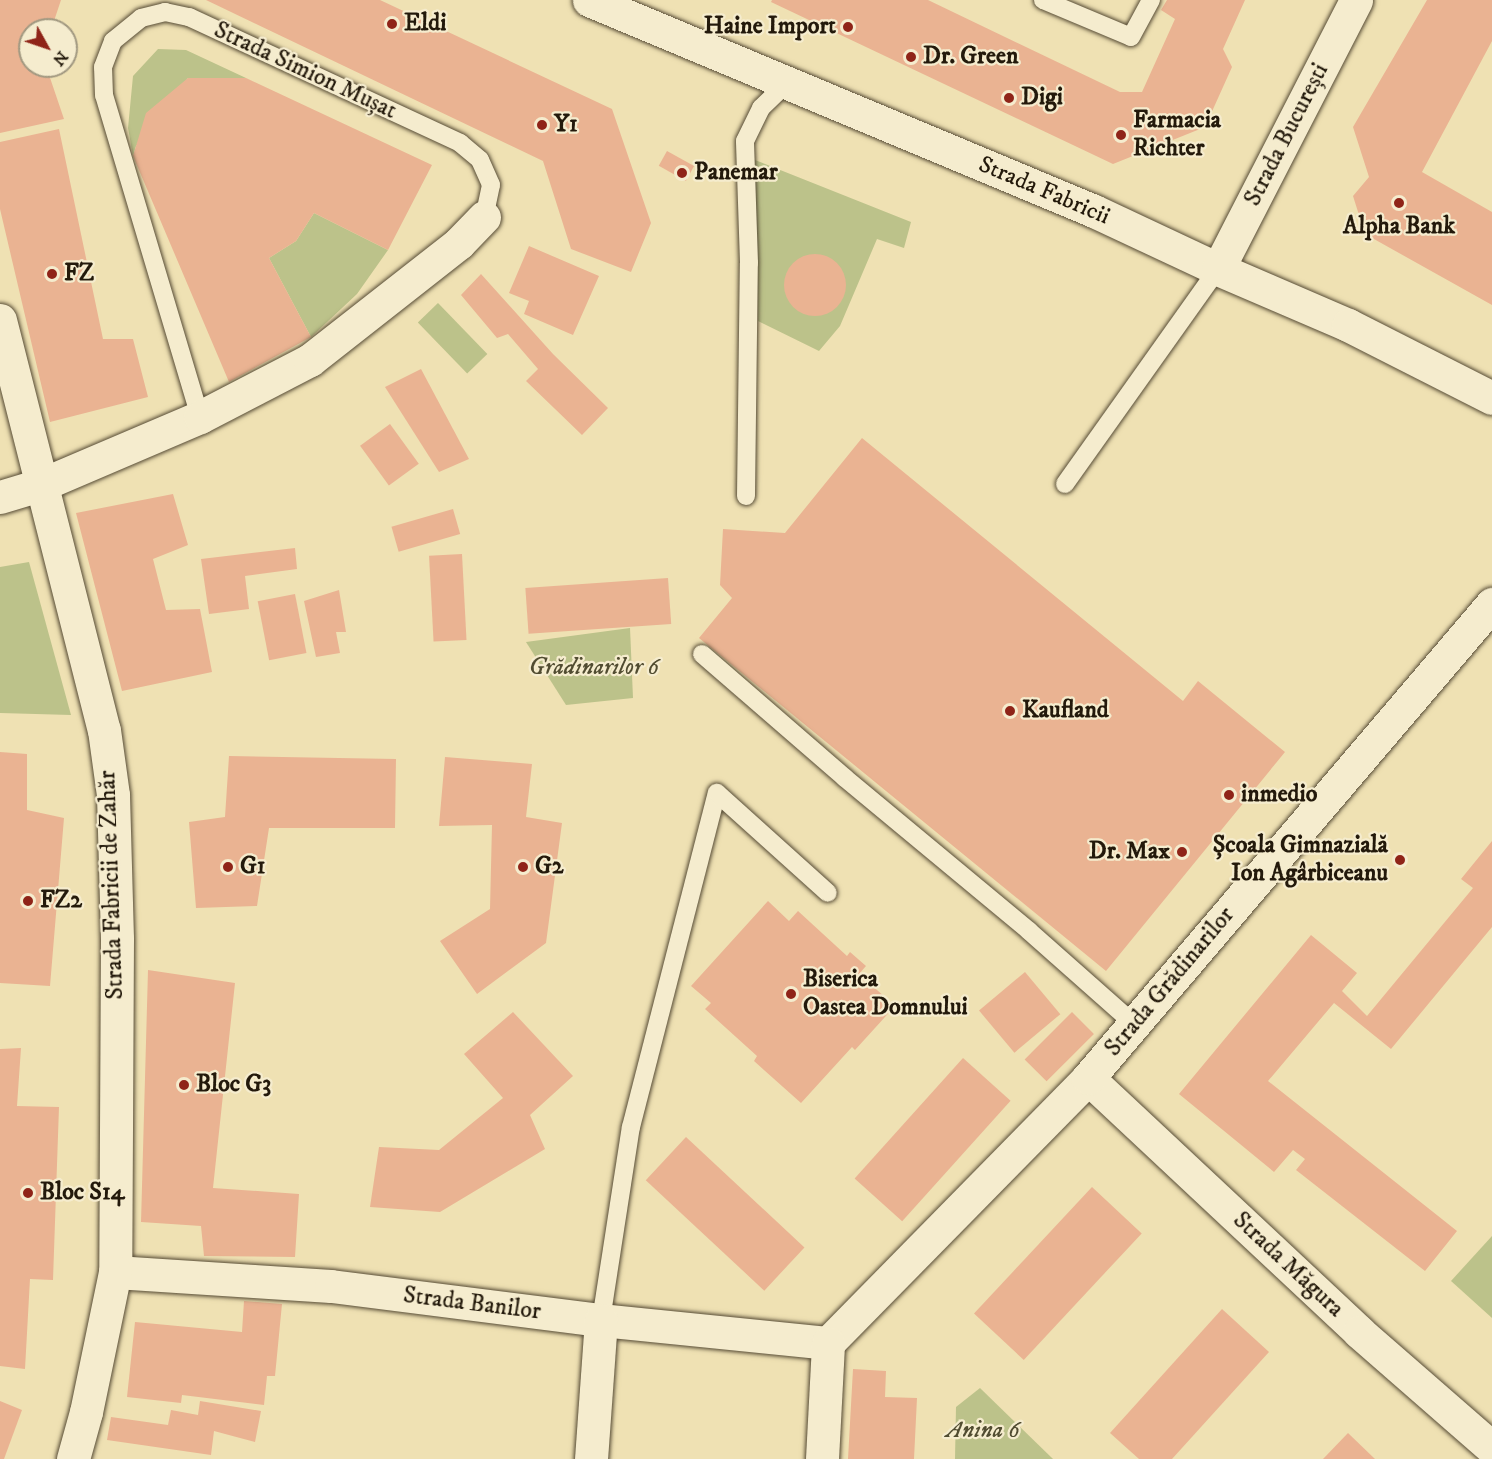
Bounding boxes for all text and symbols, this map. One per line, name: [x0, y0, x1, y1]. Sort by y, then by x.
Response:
place label: Eldi: [404, 10, 446, 38]
place label: Haine Import: [704, 13, 836, 41]
street label: Strada Simion Mușat: [209, 16, 401, 126]
marker: Eldi: [385, 17, 399, 31]
north arrow: [18, 18, 78, 78]
marker: Haine Import: [841, 20, 855, 34]
place label: Dr. Green: [923, 43, 1018, 71]
text: N: [48, 47, 72, 70]
marker: Dr. Green: [904, 50, 918, 64]
street label: Strada București: [1239, 59, 1335, 211]
place label: Digi: [1021, 84, 1063, 112]
marker: Digi: [1002, 91, 1016, 105]
place label: Farmacia Richter: [1133, 107, 1221, 163]
place label: Y1: [554, 111, 578, 139]
marker: Y1: [535, 118, 549, 132]
marker: Farmacia Richter: [1114, 128, 1128, 142]
street label: Strada Fabricii: [974, 150, 1114, 232]
place label: Panemar: [694, 159, 778, 187]
marker: Panemar: [675, 166, 689, 180]
marker: Alpha Bank: [1392, 196, 1406, 210]
place label: Alpha Bank: [1343, 213, 1455, 241]
place label: FZ: [64, 260, 94, 288]
marker: FZ: [45, 267, 59, 281]
park label: Grădinarilor 6: [529, 654, 659, 682]
place label: Kaufland: [1022, 697, 1109, 725]
marker: Kaufland: [1003, 704, 1017, 718]
street label: Strada Fabricii de Zahăr: [94, 770, 130, 1000]
place label: inmedio: [1241, 781, 1317, 809]
marker: inmedio: [1222, 788, 1236, 802]
place label: Școala Gimnazială Ion Agârbiceanu: [1213, 832, 1388, 888]
place label: Dr. Max: [1089, 838, 1170, 866]
marker: Dr. Max: [1175, 845, 1189, 859]
place label: G1: [240, 853, 266, 881]
place label: G2: [535, 853, 564, 881]
marker: Școala Gimnazială Ion Agârbiceanu: [1393, 853, 1407, 867]
marker: G1: [221, 860, 235, 874]
marker: G2: [516, 860, 530, 874]
place label: FZ2: [40, 887, 82, 915]
marker: FZ2: [21, 894, 35, 908]
street label: Strada Grădinarilor: [1099, 901, 1241, 1063]
place label: Biserica Oastea Domnului: [803, 966, 968, 1022]
marker: Biserica Oastea Domnului: [784, 987, 798, 1001]
place label: Bloc G3: [196, 1071, 271, 1099]
marker: Bloc G3: [177, 1078, 191, 1092]
place label: Bloc S14: [40, 1179, 125, 1207]
marker: Bloc S14: [21, 1186, 35, 1200]
street label: Strada Măgura: [1227, 1206, 1349, 1324]
street label: Strada Banilor: [402, 1281, 542, 1327]
park label: Anina 6: [946, 1417, 1020, 1445]

